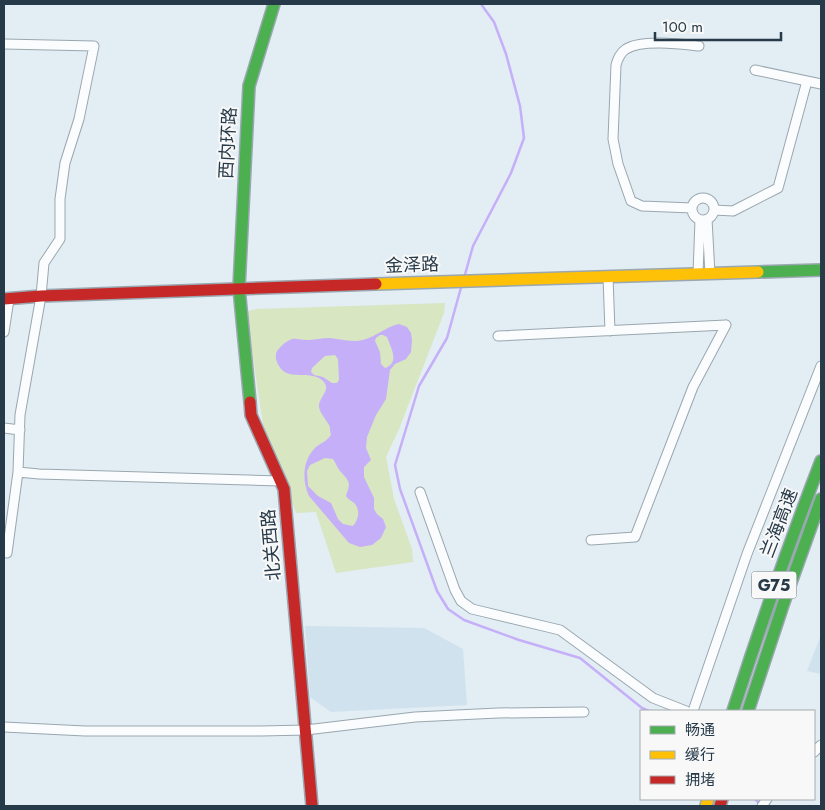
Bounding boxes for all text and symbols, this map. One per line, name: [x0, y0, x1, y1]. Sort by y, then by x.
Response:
scale bar: [655, 10, 781, 42]
text: 100 m: [662, 16, 703, 38]
street label: 西内环路: [213, 106, 243, 180]
street label: 金泽路: [385, 251, 439, 279]
street label: 兰海高速: [754, 485, 804, 561]
street label: 北关西路: [255, 508, 287, 582]
road number: G75: [752, 572, 796, 598]
legend: [640, 710, 815, 800]
text: 畅通: [685, 719, 715, 741]
text: 缓行: [685, 744, 715, 766]
text: 拥堵: [685, 769, 715, 791]

